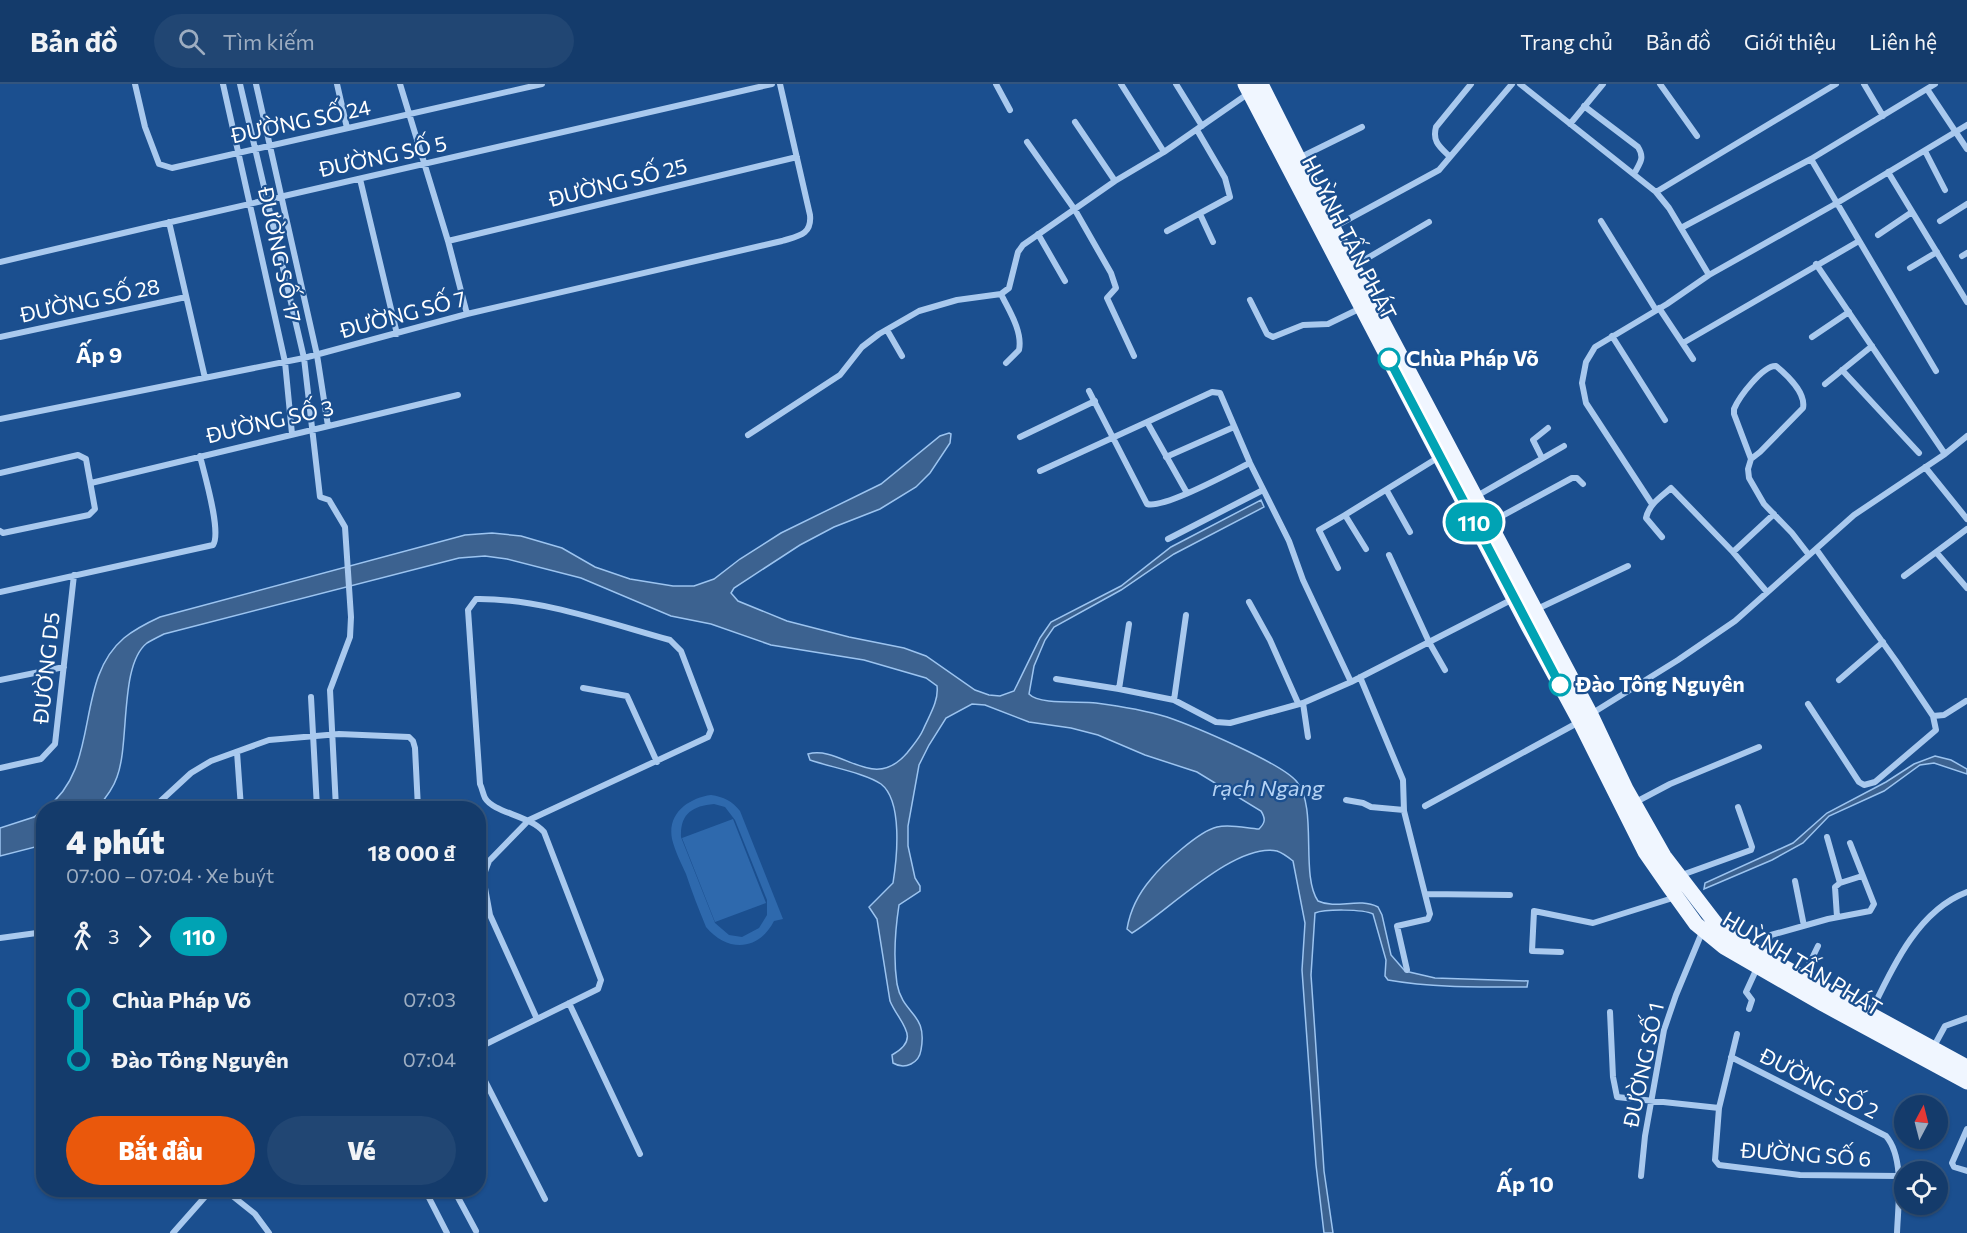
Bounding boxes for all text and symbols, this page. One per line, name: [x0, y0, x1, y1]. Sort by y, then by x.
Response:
search box: [154, 14, 574, 68]
text: Bản đồ: [30, 24, 118, 58]
icon: search: [175, 25, 208, 58]
text: Tìm kiếm: [223, 28, 315, 55]
text: Trang chủ: [1520, 29, 1613, 54]
text: Bản đồ: [1646, 29, 1711, 54]
text: Giới thiệu: [1744, 29, 1836, 54]
text: Liên hệ: [1869, 29, 1937, 54]
street label: ĐƯỜNG SỐ 24: [227, 91, 373, 148]
street label: ĐƯỜNG SỐ 5: [315, 127, 449, 181]
street label: ĐƯỜNG SỐ 25: [544, 149, 689, 211]
street label: HUỲNH TẤN PHÁT: [1298, 149, 1405, 324]
street label: ĐƯỜNG SỐ 17: [254, 183, 310, 325]
street label: ĐƯỜNG SỐ 28: [16, 270, 162, 327]
street label: ĐƯỜNG SỐ 7: [335, 282, 468, 343]
district label: Ấp 9: [76, 339, 122, 368]
place label: Chùa Pháp Võ: [1406, 345, 1539, 370]
marker: Chùa Pháp Võ: [1378, 348, 1400, 370]
street label: ĐƯỜNG SỐ 3: [202, 391, 336, 448]
line badge: 110: [1440, 502, 1508, 542]
text: 110: [1458, 510, 1490, 535]
street label: ĐƯỜNG D5: [27, 611, 64, 726]
place label: Đào Tông Nguyên: [1575, 671, 1745, 696]
marker: Đào Tông Nguyên: [1549, 674, 1571, 696]
water label: rạch Ngang: [1212, 774, 1325, 801]
text: 4 phút: [66, 820, 165, 861]
text: 18 000 ₫: [368, 839, 456, 866]
text: 07:00 – 07:04 · Xe buýt: [66, 863, 274, 887]
street label: HUỲNH TẤN PHÁT: [1719, 903, 1888, 1020]
icon: walk: [66, 920, 99, 953]
icon: forward: [128, 920, 161, 953]
text: 3: [108, 924, 119, 948]
text: 110: [182, 924, 215, 949]
text: Chùa Pháp Võ: [112, 986, 251, 1013]
text: 07:03: [403, 987, 456, 1011]
street label: ĐƯỜNG SỐ 1: [1614, 999, 1668, 1130]
street label: ĐƯỜNG SỐ 2: [1755, 1039, 1884, 1123]
text: Đào Tông Nguyên: [112, 1046, 289, 1073]
text: 07:04: [403, 1047, 456, 1071]
north arrow: [1894, 1095, 1948, 1149]
map controls: [1894, 1095, 1948, 1215]
button: Bắt đầu: [66, 1116, 255, 1185]
button: Vé: [267, 1116, 456, 1185]
street label: ĐƯỜNG SỐ 6: [1739, 1133, 1872, 1171]
button: locate: [1894, 1161, 1948, 1215]
district label: Ấp 10: [1496, 1168, 1554, 1197]

